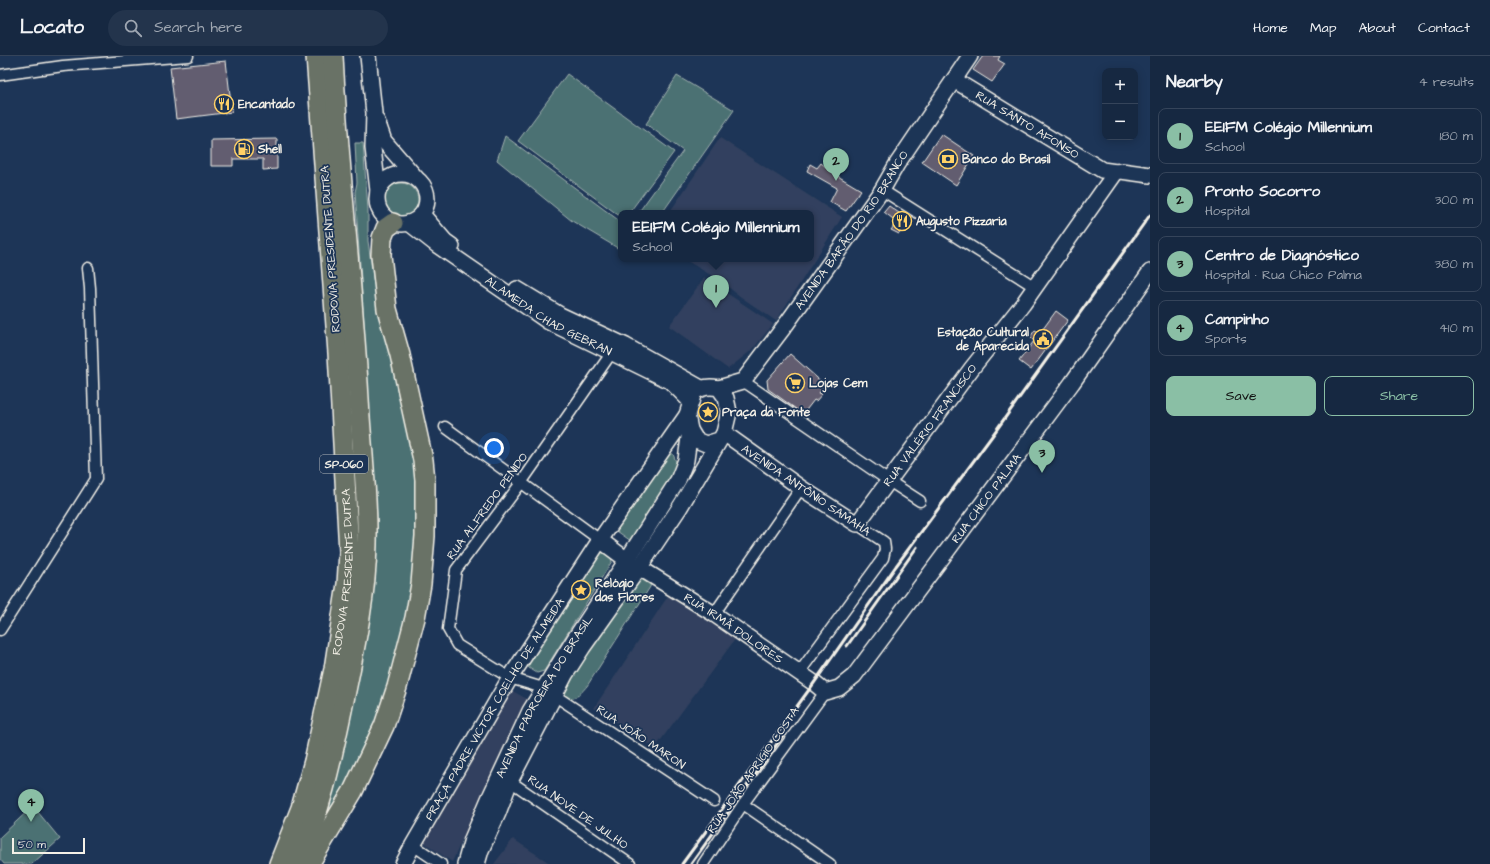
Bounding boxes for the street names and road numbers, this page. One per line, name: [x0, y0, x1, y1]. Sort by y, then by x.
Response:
street label: RUA SANTO AFONSO: [972, 87, 1082, 163]
street label: AVENIDA BARÃO DO RIO BRANCO: [791, 147, 913, 313]
street label: RODOVIA PRESIDENTE DUTRA: [316, 165, 345, 333]
street label: ALAMEDA CHAD GEBRAN: [481, 272, 615, 360]
street label: RUA VALÉRIO FRANCISCO: [879, 361, 981, 490]
street label: AVENIDA ANTÔNIO SAMAHA: [738, 441, 874, 540]
street label: RUA ALFREDO PENIDO: [443, 449, 532, 563]
street label: RUA CHICO PALMA: [948, 450, 1026, 547]
road number: SP-060: [320, 455, 368, 473]
street label: RODOVIA PRESIDENTE DUTRA: [328, 488, 358, 656]
street label: RUA IRMÃ DOLORES: [680, 589, 786, 668]
street label: PRAÇA PADRE VICTOR COELHO DE ALMEIDA: [421, 595, 569, 824]
street label: AVENIDA PADROEIRA DO BRASIL: [492, 611, 598, 781]
street label: RUA JOÃO MARON: [593, 701, 689, 774]
street label: RUA JOÃO APRÍGIO COSTA: [703, 703, 804, 837]
street label: RUA NOVE DE JULHO: [524, 771, 631, 854]

